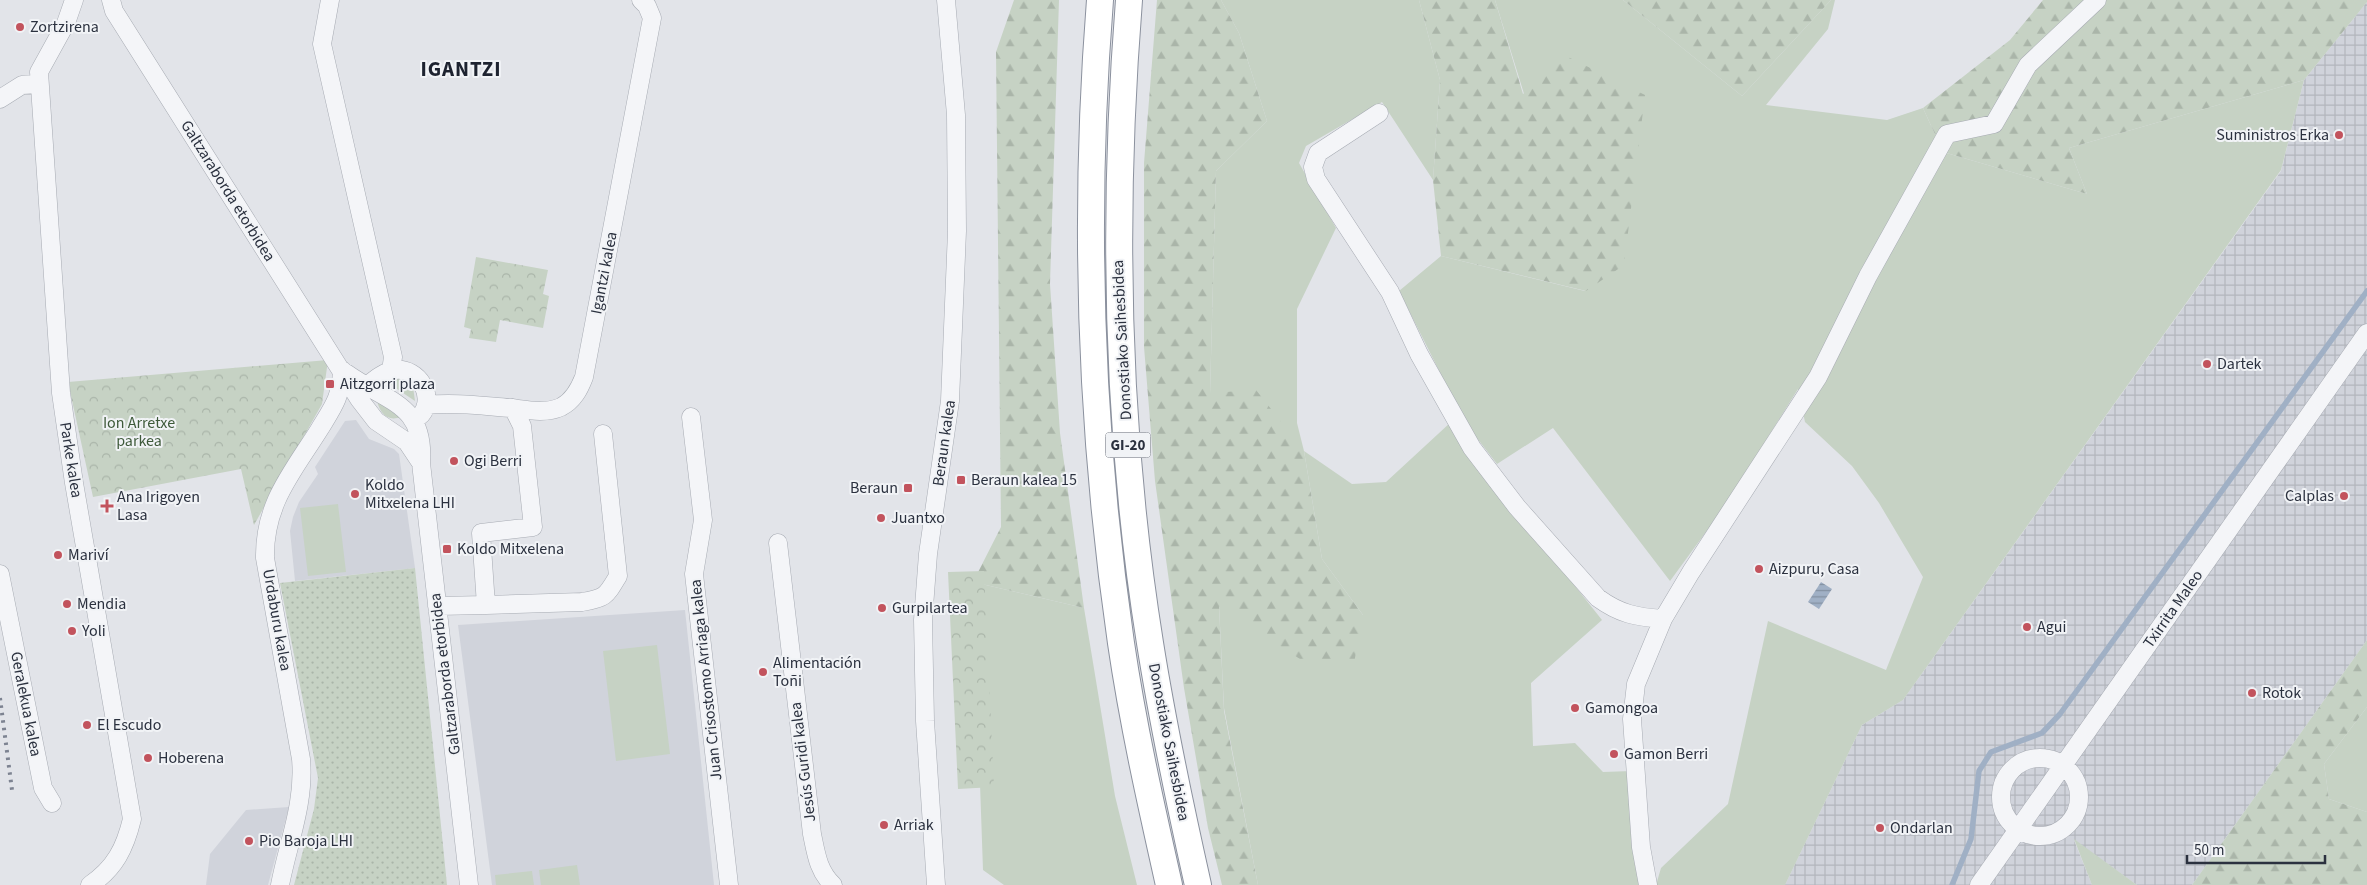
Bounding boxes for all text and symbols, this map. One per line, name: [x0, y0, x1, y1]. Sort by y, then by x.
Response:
place label: Zortzirena: [30, 16, 99, 38]
marker: Zortzirena: [14, 21, 26, 33]
district label: IGANTZI: [421, 54, 501, 84]
street label: Galtzaraborda etorbidea: [176, 116, 280, 266]
place label: Suministros Erka: [2216, 124, 2329, 146]
marker: Suministros Erka: [2333, 129, 2345, 141]
street label: Igantzi kalea: [585, 230, 623, 316]
street label: Donostiako Saihesbidea: [1107, 259, 1137, 421]
place label: Dartek: [2217, 353, 2262, 375]
marker: Dartek: [2201, 358, 2213, 370]
place label: Aitzgorri plaza: [340, 373, 435, 395]
marker: Aitzgorri plaza: [324, 378, 336, 390]
street label: Beraun kalea: [927, 398, 961, 488]
park label: Ion Arretxe parkea: [103, 412, 175, 452]
street label: Parke kalea: [54, 421, 88, 499]
road number: GI-20: [1106, 432, 1150, 458]
place label: Ogi Berri: [464, 450, 522, 472]
marker: Ogi Berri: [448, 455, 460, 467]
place label: Beraun kalea 15: [971, 469, 1077, 491]
place label: Koldo Mitxelena LHI: [365, 474, 455, 514]
marker: Beraun kalea 15: [955, 474, 967, 486]
place label: Beraun: [850, 477, 898, 499]
marker: Beraun: [902, 482, 914, 494]
place label: Calplas: [2285, 485, 2334, 507]
place label: Ana Irigoyen Lasa: [117, 486, 200, 526]
marker: Koldo Mitxelena LHI: [349, 488, 361, 500]
marker: Calplas: [2338, 490, 2350, 502]
marker: Ana Irigoyen Lasa: [101, 500, 113, 512]
place label: Juantxo: [891, 507, 945, 529]
marker: Juantxo: [875, 512, 887, 524]
place label: Koldo Mitxelena: [457, 538, 564, 560]
marker: Koldo Mitxelena: [441, 543, 453, 555]
place label: Mariví: [68, 544, 110, 566]
marker: Mariví: [52, 549, 64, 561]
place label: Aizpuru, Casa: [1769, 558, 1859, 580]
marker: Aizpuru, Casa: [1753, 563, 1765, 575]
street label: Txirrita Maleo: [2138, 566, 2208, 652]
street label: Urdaburu kalea: [257, 567, 297, 673]
street label: Juan Crisostomo Arriaga kalea: [684, 578, 728, 782]
street label: Galtzaraborda etorbidea: [424, 592, 466, 756]
place label: Mendia: [77, 593, 126, 615]
place label: Gurpilartea: [892, 597, 968, 619]
marker: Mendia: [61, 598, 73, 610]
marker: Gurpilartea: [876, 602, 888, 614]
place label: Agui: [2037, 616, 2066, 638]
place label: Yoli: [81, 620, 106, 642]
marker: Agui: [2021, 621, 2033, 633]
marker: Yoli: [66, 625, 78, 637]
street label: Geralekua kalea: [5, 650, 47, 758]
place label: Alimentación Toñi: [773, 652, 861, 692]
street label: Donostiako Saihesbidea: [1143, 661, 1195, 823]
marker: Alimentación Toñi: [757, 666, 769, 678]
place label: Rotok: [2262, 682, 2301, 704]
marker: Rotok: [2246, 687, 2258, 699]
place label: Gamongoa: [1585, 697, 1658, 719]
street label: Jesús Guridi kalea: [785, 701, 821, 823]
marker: Gamongoa: [1569, 702, 1581, 714]
place label: El Escudo: [97, 714, 161, 736]
marker: El Escudo: [81, 719, 93, 731]
place label: Gamon Berri: [1624, 743, 1708, 765]
place label: Hoberena: [158, 747, 224, 769]
marker: Gamon Berri: [1608, 748, 1620, 760]
marker: Hoberena: [142, 752, 154, 764]
place label: Arriak: [894, 814, 934, 836]
place label: Ondarlan: [1890, 817, 1953, 839]
marker: Arriak: [878, 819, 890, 831]
marker: Ondarlan: [1874, 822, 1886, 834]
place label: Pio Baroja LHI: [259, 830, 353, 852]
scale bar: [2187, 832, 2324, 864]
marker: Pio Baroja LHI: [243, 835, 255, 847]
text: 50 m: [2194, 840, 2224, 861]

